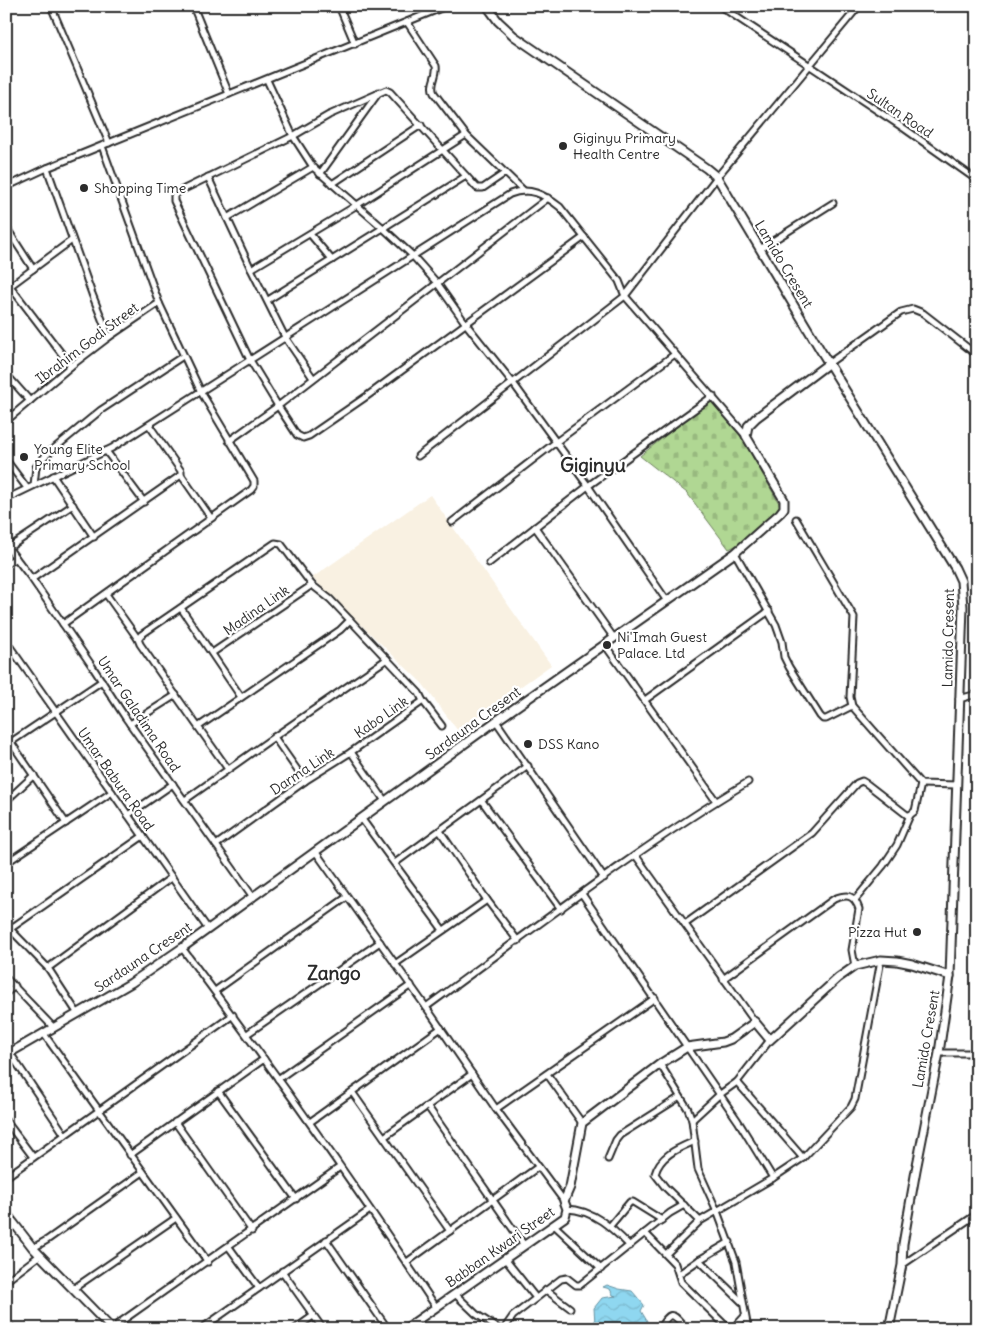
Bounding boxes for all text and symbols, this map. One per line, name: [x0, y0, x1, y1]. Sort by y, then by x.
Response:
street label: Sultan Road: [863, 84, 937, 142]
place label: Giginyu Primary Health Centre: [573, 129, 676, 163]
marker: Giginyu Primary Health Centre: [557, 140, 569, 152]
place label: Shopping Time: [94, 179, 186, 197]
marker: Shopping Time: [78, 182, 90, 194]
street label: Lamido Cresent: [751, 217, 817, 311]
street label: Ibrahim Godi Street: [32, 298, 142, 388]
place label: Young Elite Primary School: [34, 440, 130, 474]
marker: Young Elite Primary School: [18, 451, 30, 463]
district label: Giginyu: [560, 453, 626, 477]
street label: Madina Link: [220, 581, 292, 639]
street label: Lamido Cresent: [938, 588, 958, 688]
place label: Ni'Imah Guest Palace. Ltd: [617, 628, 707, 662]
marker: Ni'Imah Guest Palace. Ltd: [601, 639, 613, 651]
street label: Umar Galadima Road: [94, 653, 184, 775]
street label: Sardauna Cresent: [422, 682, 524, 764]
street label: Kabo Link: [351, 692, 411, 742]
street label: Umar Babura Road: [74, 724, 158, 834]
place label: DSS Kano: [538, 735, 599, 753]
marker: DSS Kano: [522, 738, 534, 750]
street label: Darma Link: [267, 743, 337, 799]
street label: Sardauna Cresent: [91, 918, 195, 996]
place label: Pizza Hut: [848, 923, 907, 941]
marker: Pizza Hut: [911, 926, 923, 938]
district label: Zango: [307, 961, 361, 985]
street label: Lamido Cresent: [909, 988, 944, 1089]
street label: Babban Kwari Street: [442, 1203, 558, 1291]

